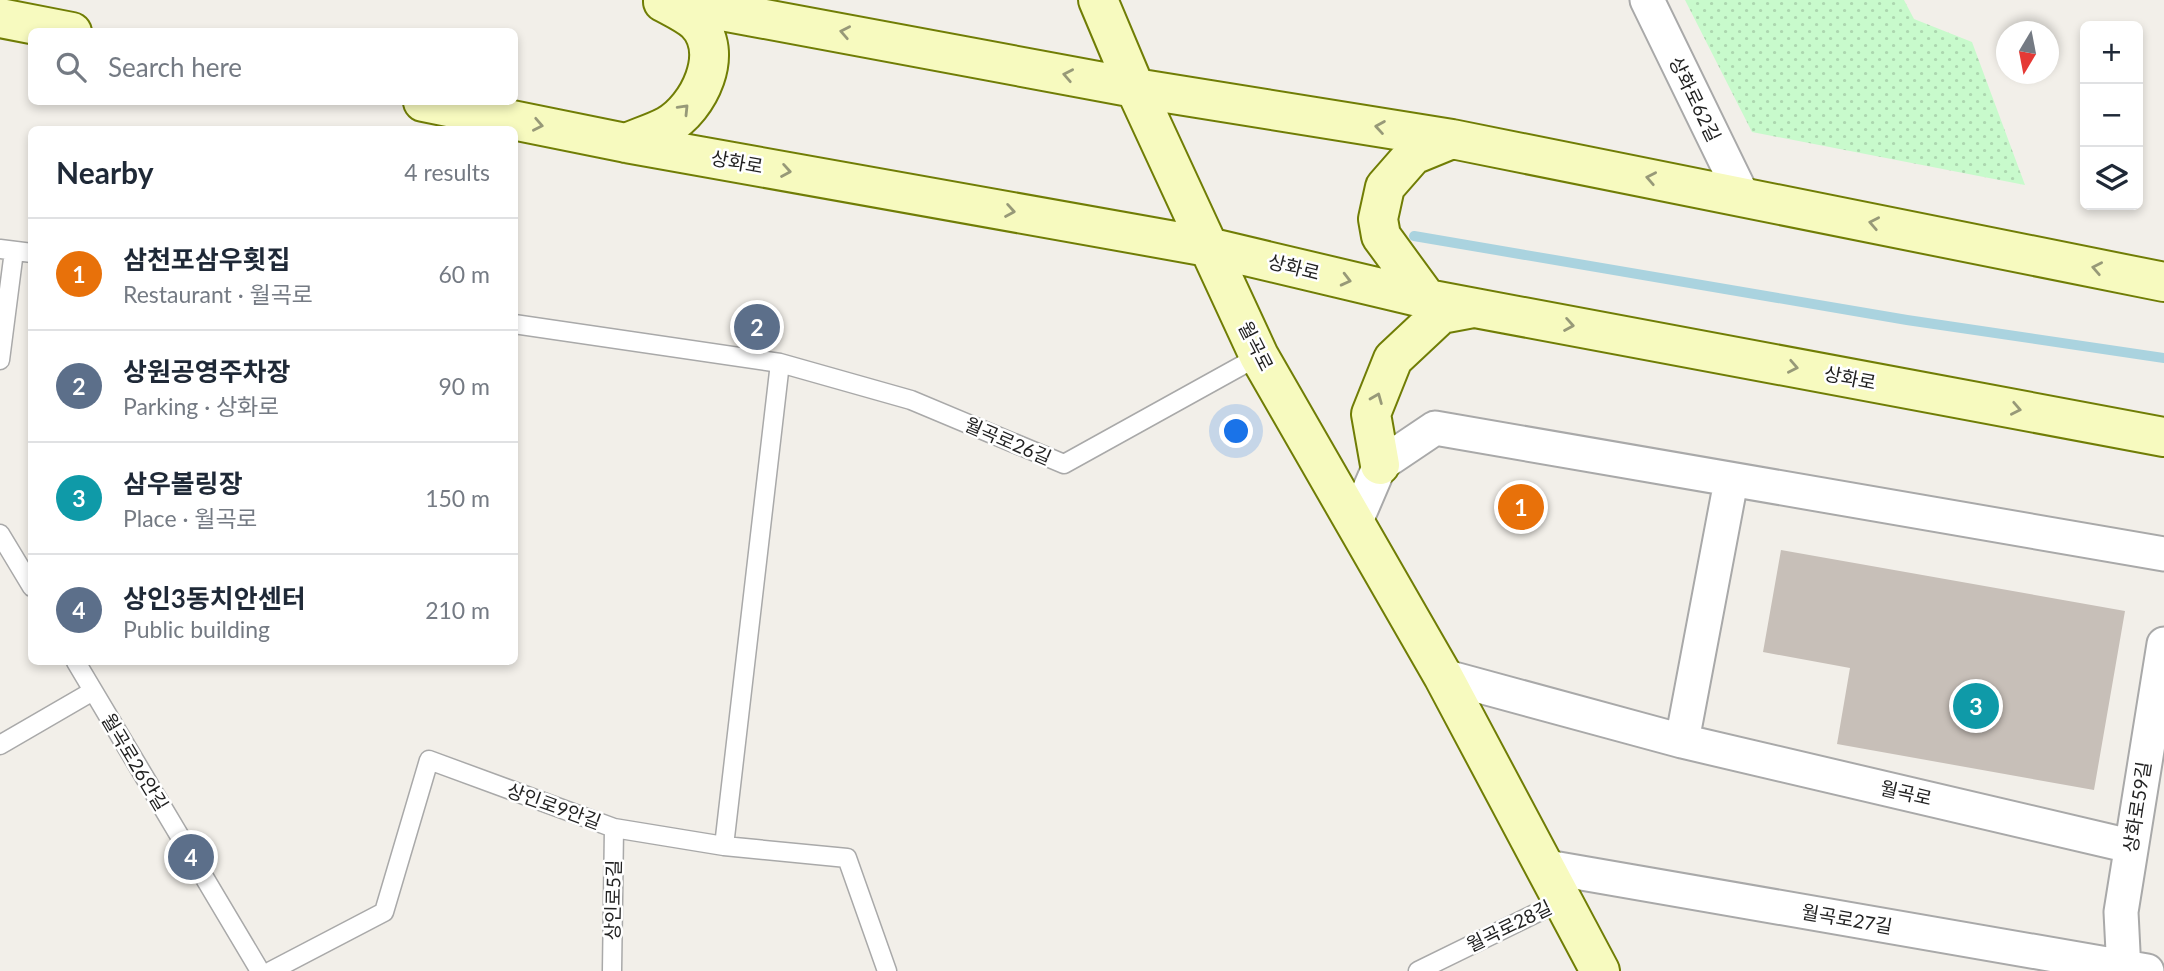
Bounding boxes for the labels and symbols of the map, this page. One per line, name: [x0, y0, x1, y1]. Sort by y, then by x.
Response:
north arrow: [1996, 21, 2059, 84]
one-way arrow: [839, 25, 851, 40]
street label: 상화로62길: [1665, 52, 1726, 145]
one-way arrow: [1062, 68, 1074, 83]
one-way arrow: [676, 104, 689, 117]
one-way arrow: [532, 116, 544, 131]
one-way arrow: [1374, 120, 1385, 135]
street label: 상화로: [709, 146, 765, 177]
one-way arrow: [780, 163, 792, 178]
one-way arrow: [1645, 172, 1657, 187]
one-way arrow: [1004, 203, 1016, 218]
one-way arrow: [1868, 217, 1880, 232]
street label: 상화로: [1266, 249, 1322, 284]
one-way arrow: [2091, 262, 2103, 277]
one-way arrow: [1340, 272, 1352, 286]
pin: 2: [734, 301, 780, 353]
street label: 월곡로: [1234, 317, 1279, 374]
one-way arrow: [1563, 317, 1575, 332]
one-way arrow: [1787, 359, 1799, 374]
street label: 상화로: [1822, 361, 1878, 394]
one-way arrow: [1368, 393, 1382, 405]
one-way arrow: [2010, 401, 2022, 416]
street label: 월곡로26길: [961, 412, 1055, 469]
your location: [1219, 414, 1253, 448]
pin: 1: [1498, 481, 1544, 533]
pin: 3: [1953, 680, 1999, 732]
street label: 월곡로26안길: [97, 709, 173, 815]
street label: 상화로59길: [2118, 760, 2155, 854]
street label: 월곡로: [1878, 775, 1934, 810]
street label: 상인로9안길: [504, 778, 604, 833]
pin: 4: [168, 831, 214, 883]
street label: 상인로5길: [600, 859, 625, 941]
street label: 월곡로28길: [1462, 895, 1555, 956]
street label: 월곡로27길: [1800, 899, 1894, 938]

